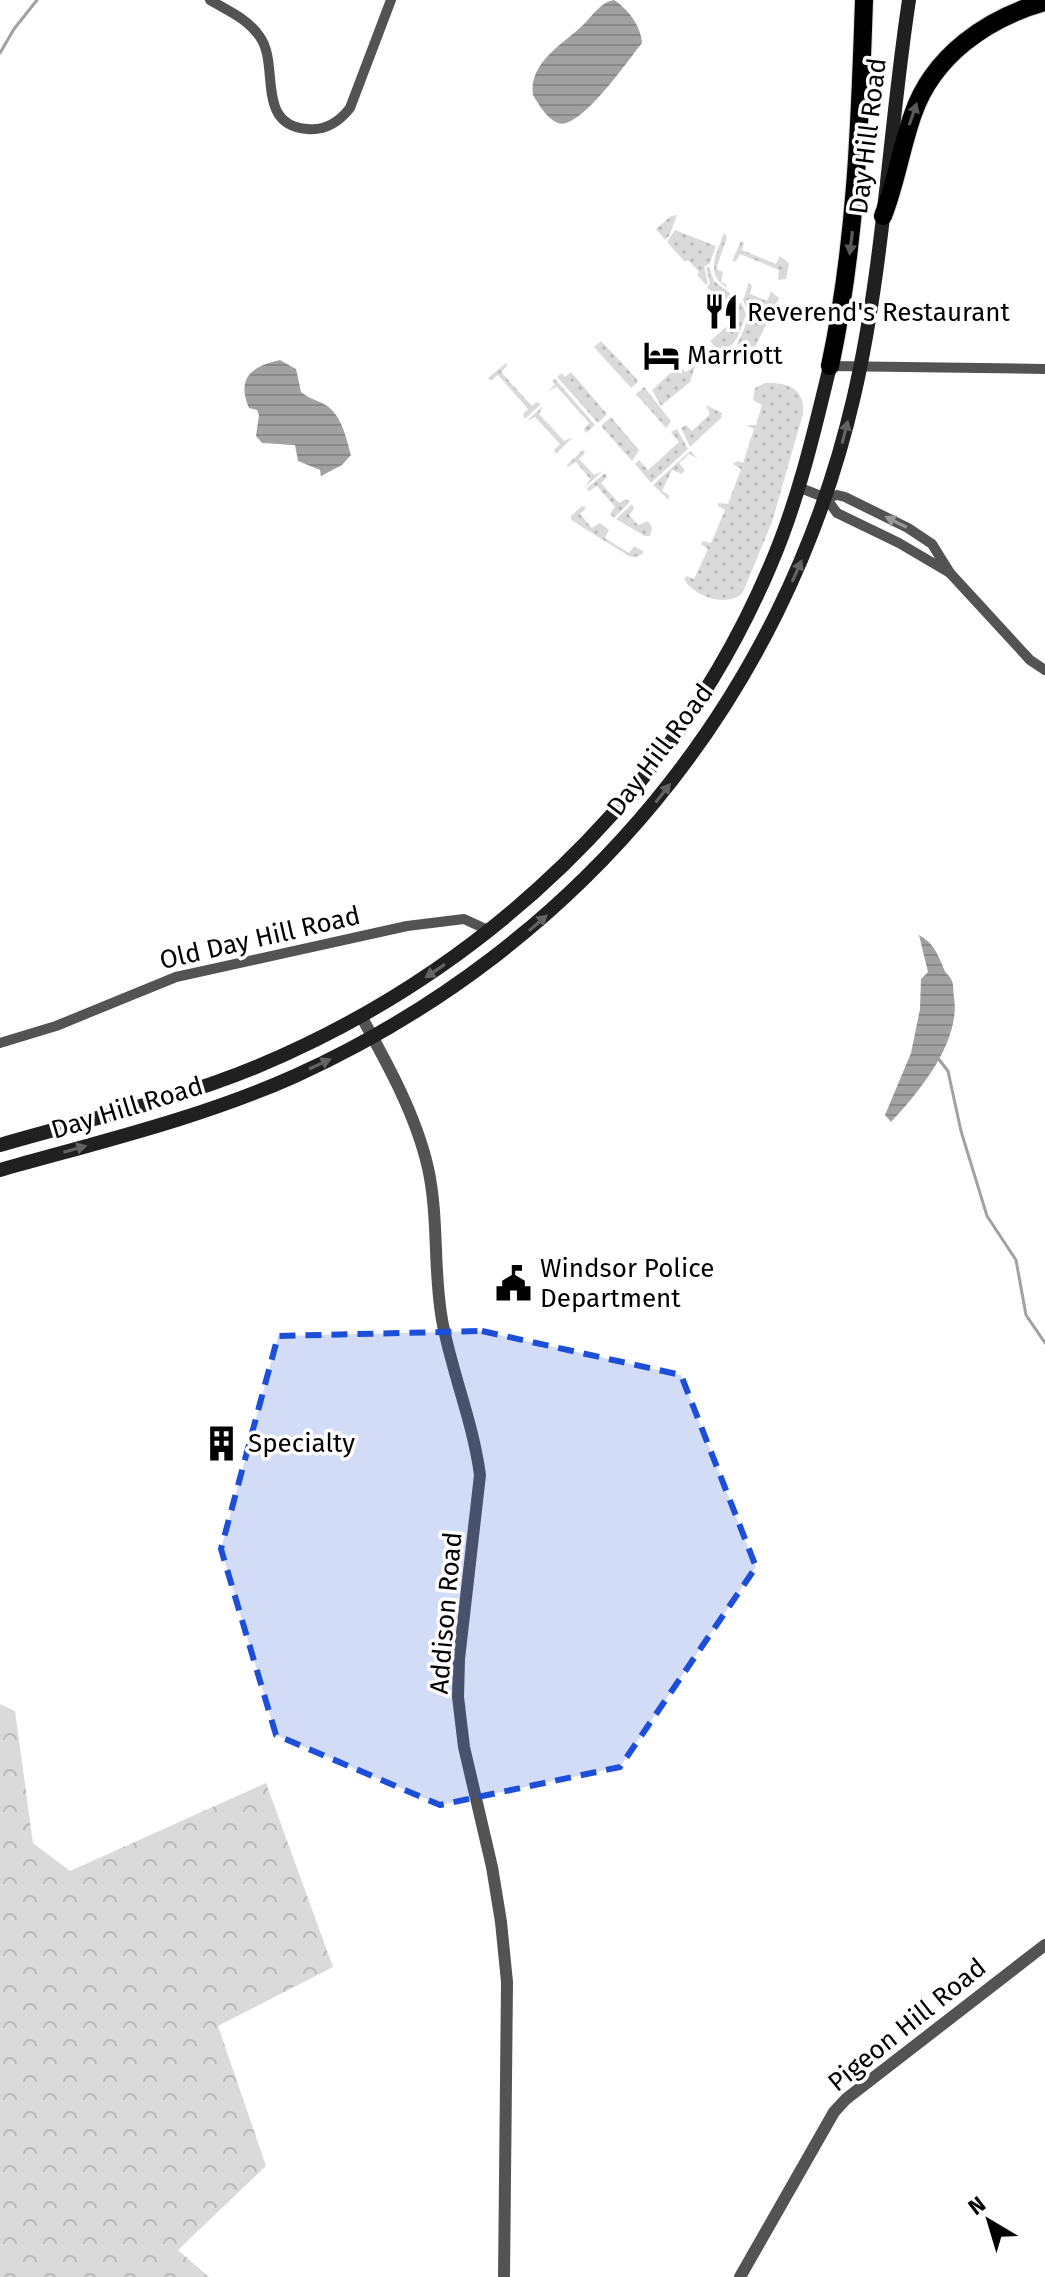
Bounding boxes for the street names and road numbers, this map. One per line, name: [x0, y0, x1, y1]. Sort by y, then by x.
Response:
street label: Day Hill Road: [843, 56, 893, 216]
street label: Day Hill Road: [600, 678, 720, 822]
street label: Old Day Hill Road: [157, 900, 363, 976]
street label: Day Hill Road: [47, 1070, 207, 1146]
street label: Addison Road: [423, 1531, 469, 1695]
street label: Pigeon Hill Road: [822, 1952, 992, 2098]

